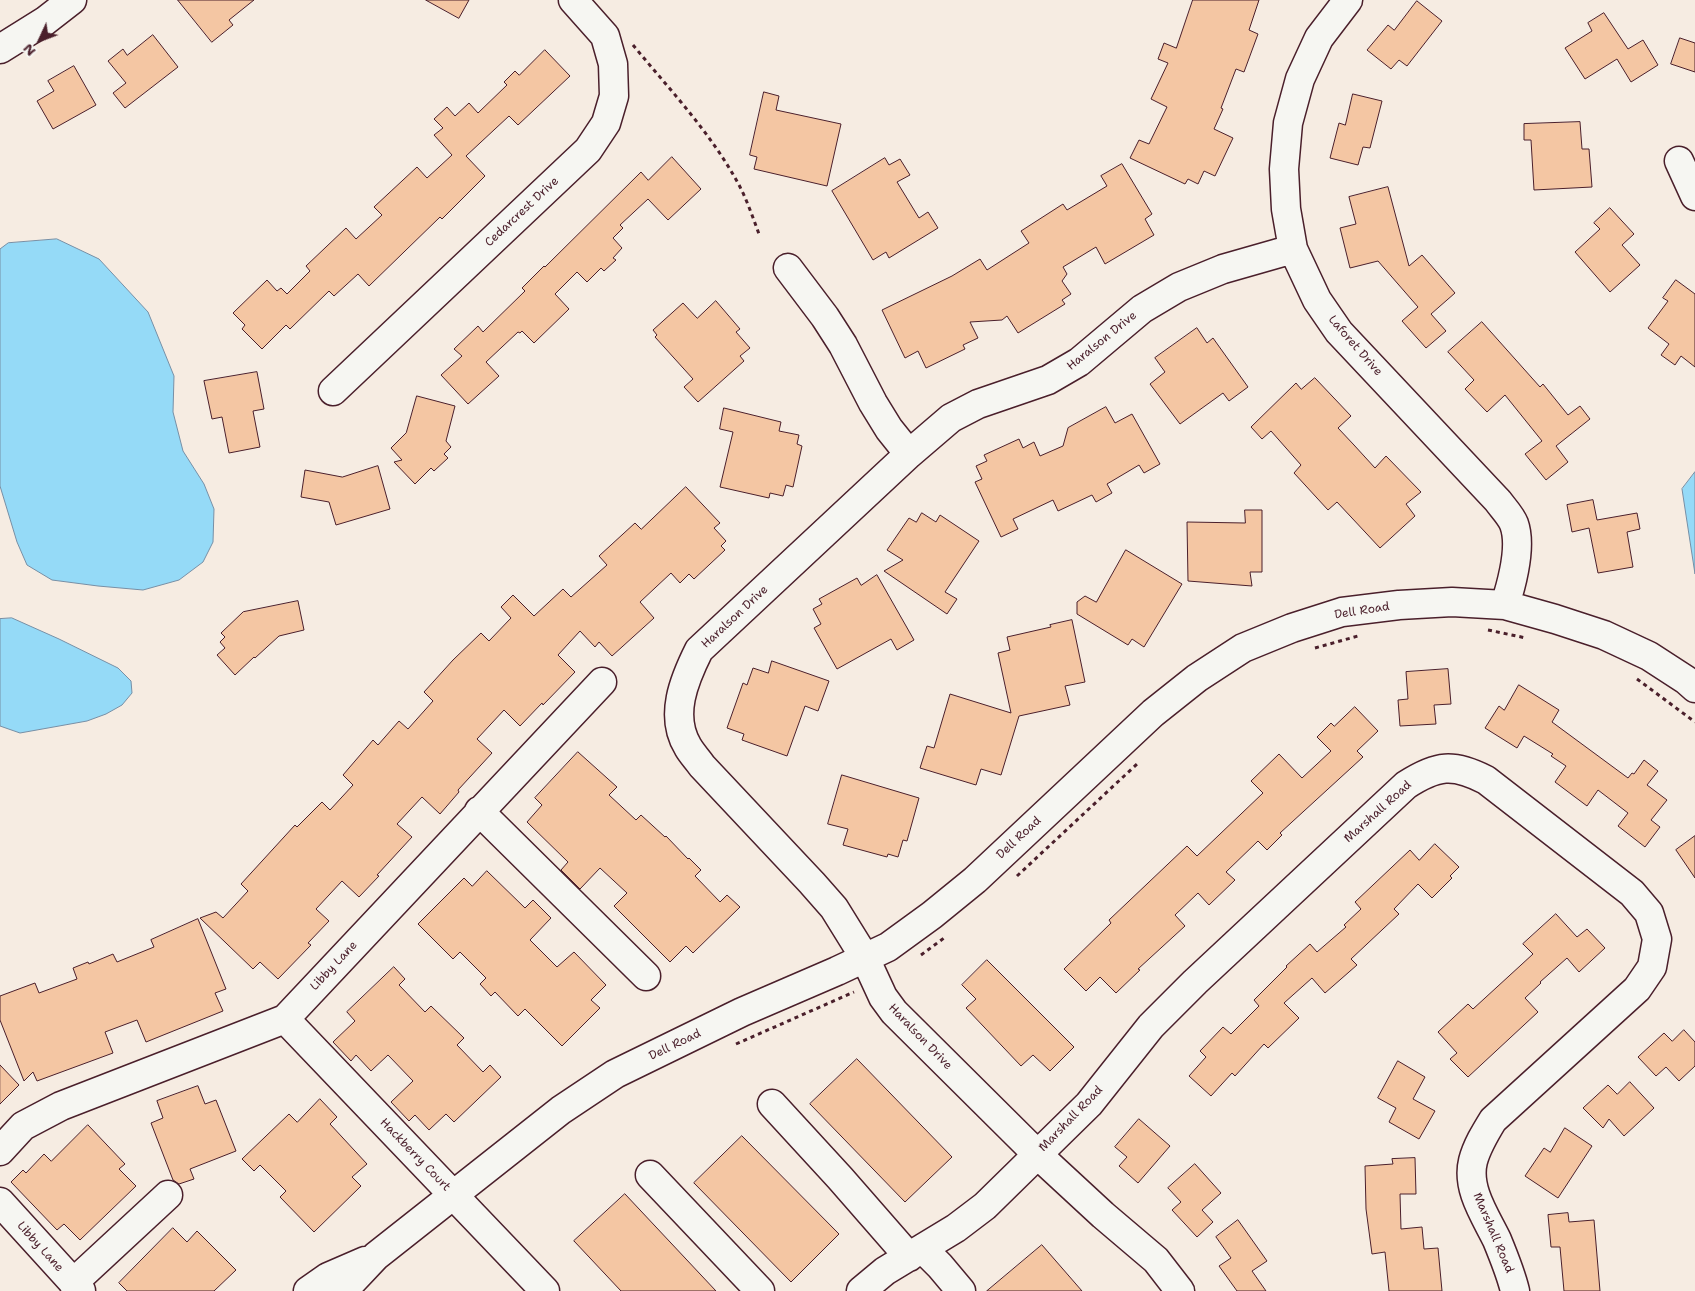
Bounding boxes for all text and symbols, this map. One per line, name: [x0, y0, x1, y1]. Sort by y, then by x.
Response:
north arrow: [15, 15, 65, 65]
text: N: [19, 40, 39, 60]
street label: Cedarcrest Drive: [482, 174, 562, 250]
street label: Haralson Drive: [1064, 308, 1140, 374]
street label: Laforet Drive: [1325, 313, 1385, 379]
street label: Haralson Drive: [699, 583, 771, 651]
street label: Dell Road: [1333, 600, 1391, 622]
street label: Marshall Road: [1341, 778, 1415, 846]
street label: Dell Road: [994, 814, 1044, 862]
street label: Libby Lane: [307, 938, 361, 994]
street label: Haralson Drive: [885, 1001, 955, 1073]
street label: Dell Road: [647, 1026, 703, 1064]
street label: Marshall Road: [1036, 1083, 1106, 1155]
street label: Hackberry Court: [377, 1116, 453, 1194]
street label: Marshall Road: [1470, 1191, 1516, 1275]
street label: Libby Lane: [14, 1219, 66, 1275]

